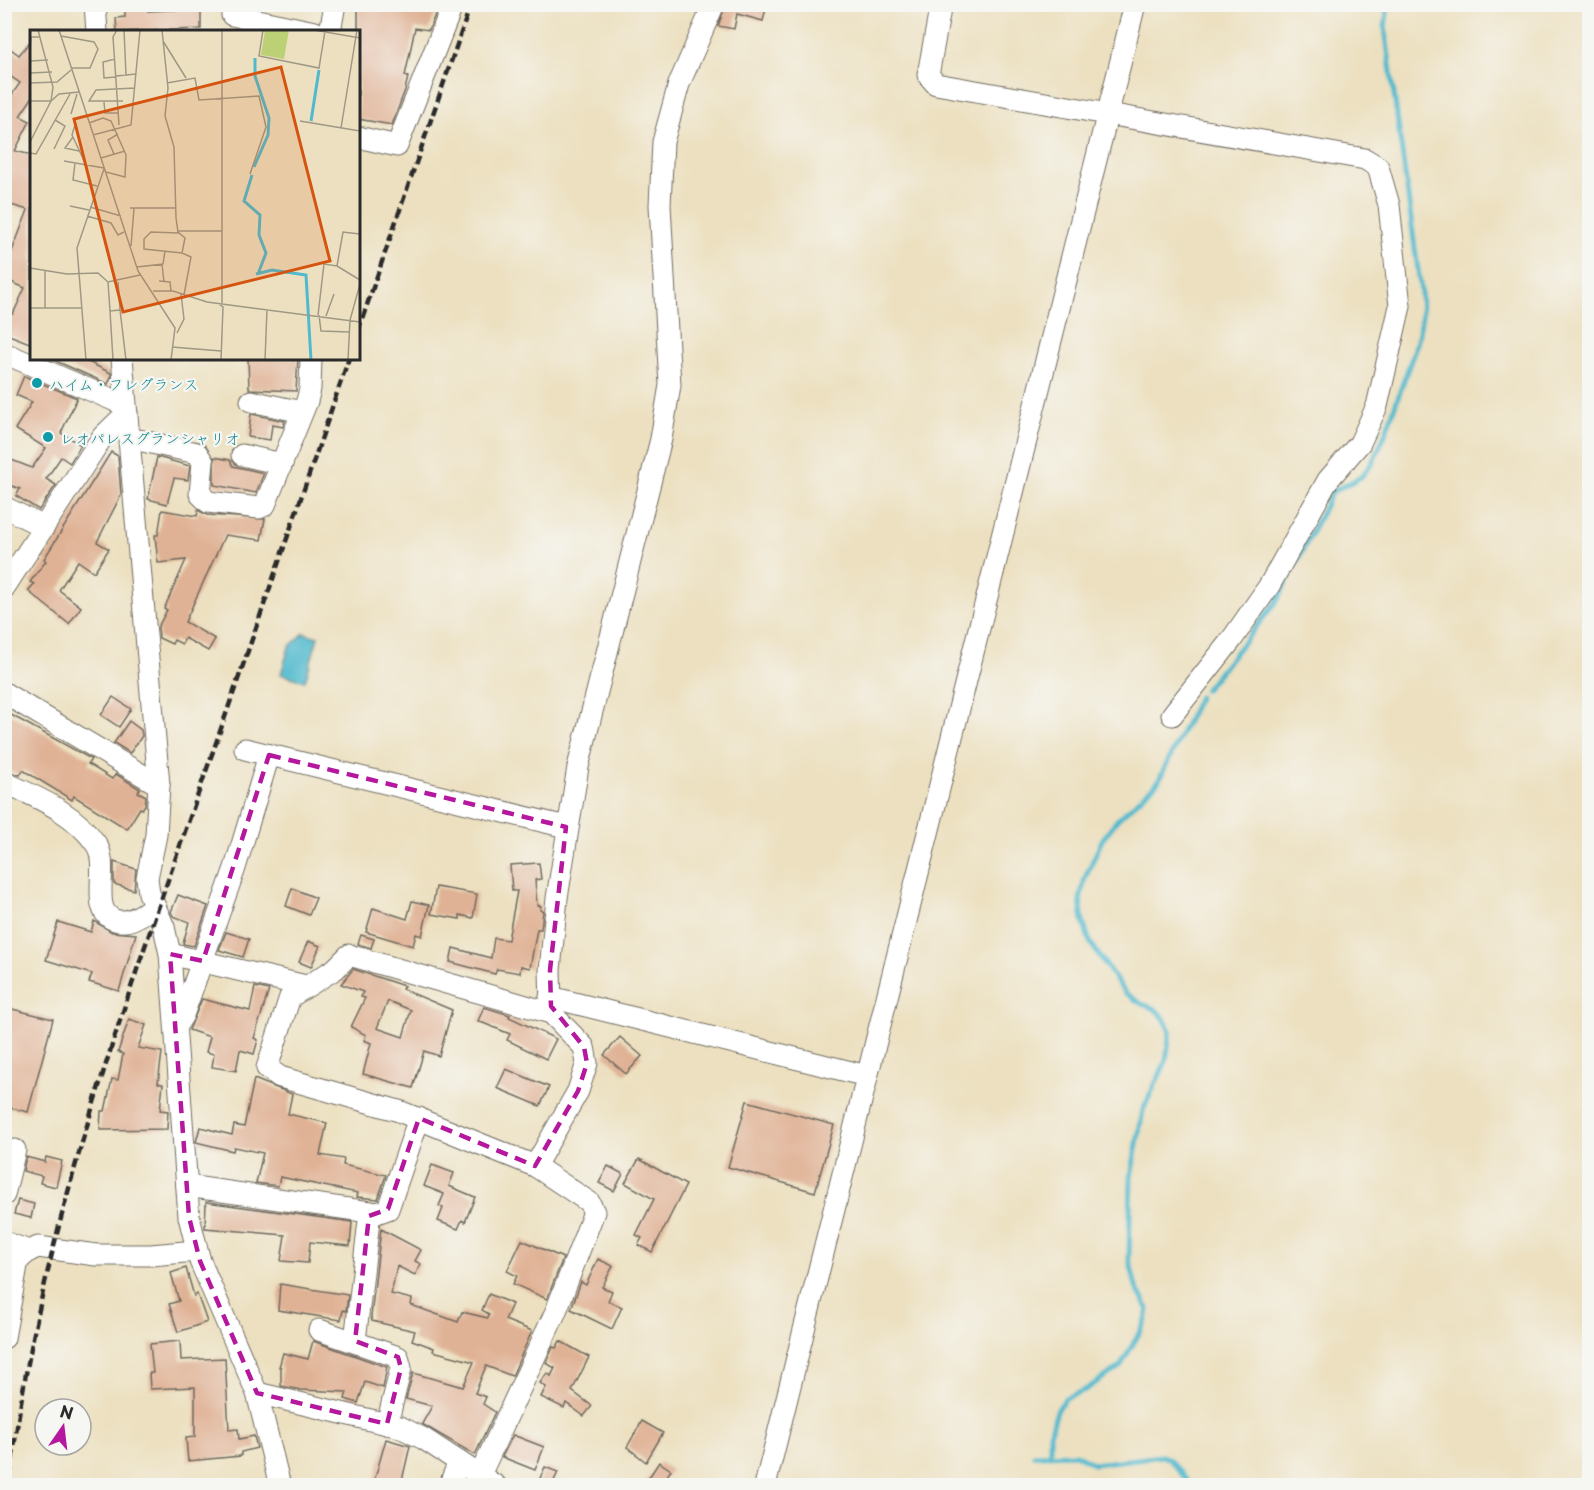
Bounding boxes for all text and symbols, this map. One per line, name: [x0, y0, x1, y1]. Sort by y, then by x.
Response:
inset map: [30, 30, 360, 360]
place label: ハイム・フレグランス: [49, 372, 198, 395]
marker: ハイム・フレグランス: [30, 376, 44, 390]
place label: レオパレスグランシャリオ: [60, 426, 240, 449]
marker: レオパレスグランシャリオ: [41, 430, 55, 444]
north arrow: [33, 1397, 93, 1457]
text: N: [58, 1398, 76, 1425]

